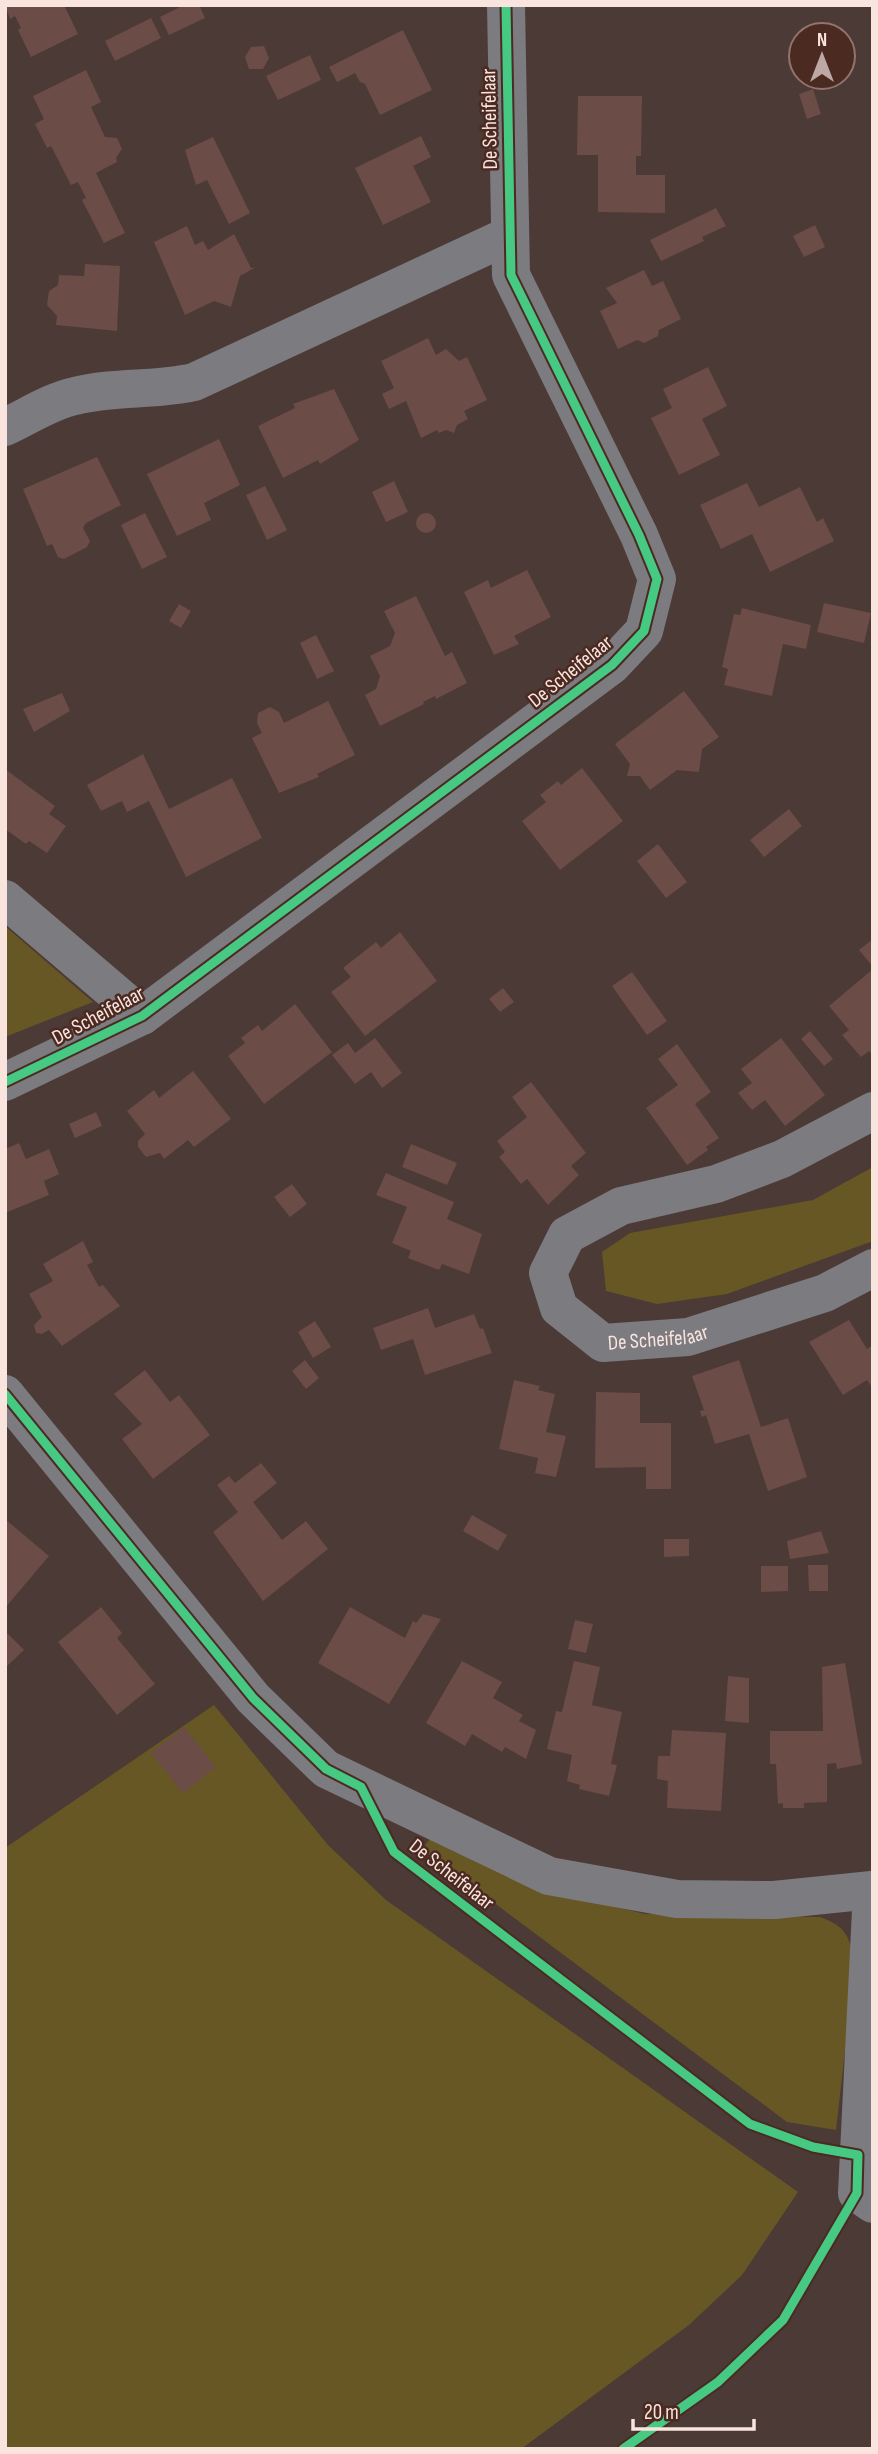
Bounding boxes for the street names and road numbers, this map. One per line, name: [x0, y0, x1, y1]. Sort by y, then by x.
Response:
street label: De Scheifelaar: [476, 68, 503, 170]
street label: De Scheifelaar: [523, 630, 617, 713]
street label: De Scheifelaar: [48, 981, 149, 1050]
street label: De Scheifelaar: [607, 1319, 712, 1356]
street label: De Scheifelaar: [404, 1833, 499, 1915]

